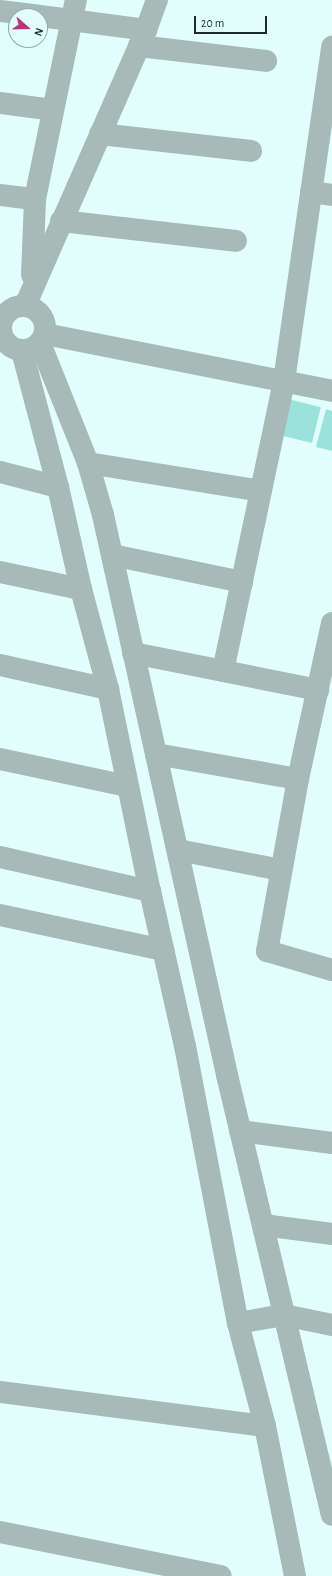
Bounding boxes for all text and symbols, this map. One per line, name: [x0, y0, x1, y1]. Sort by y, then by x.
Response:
north arrow: [8, 8, 48, 48]
scale bar: [196, 8, 269, 34]
text: 20 m: [201, 17, 224, 29]
text: N: [32, 26, 45, 37]

